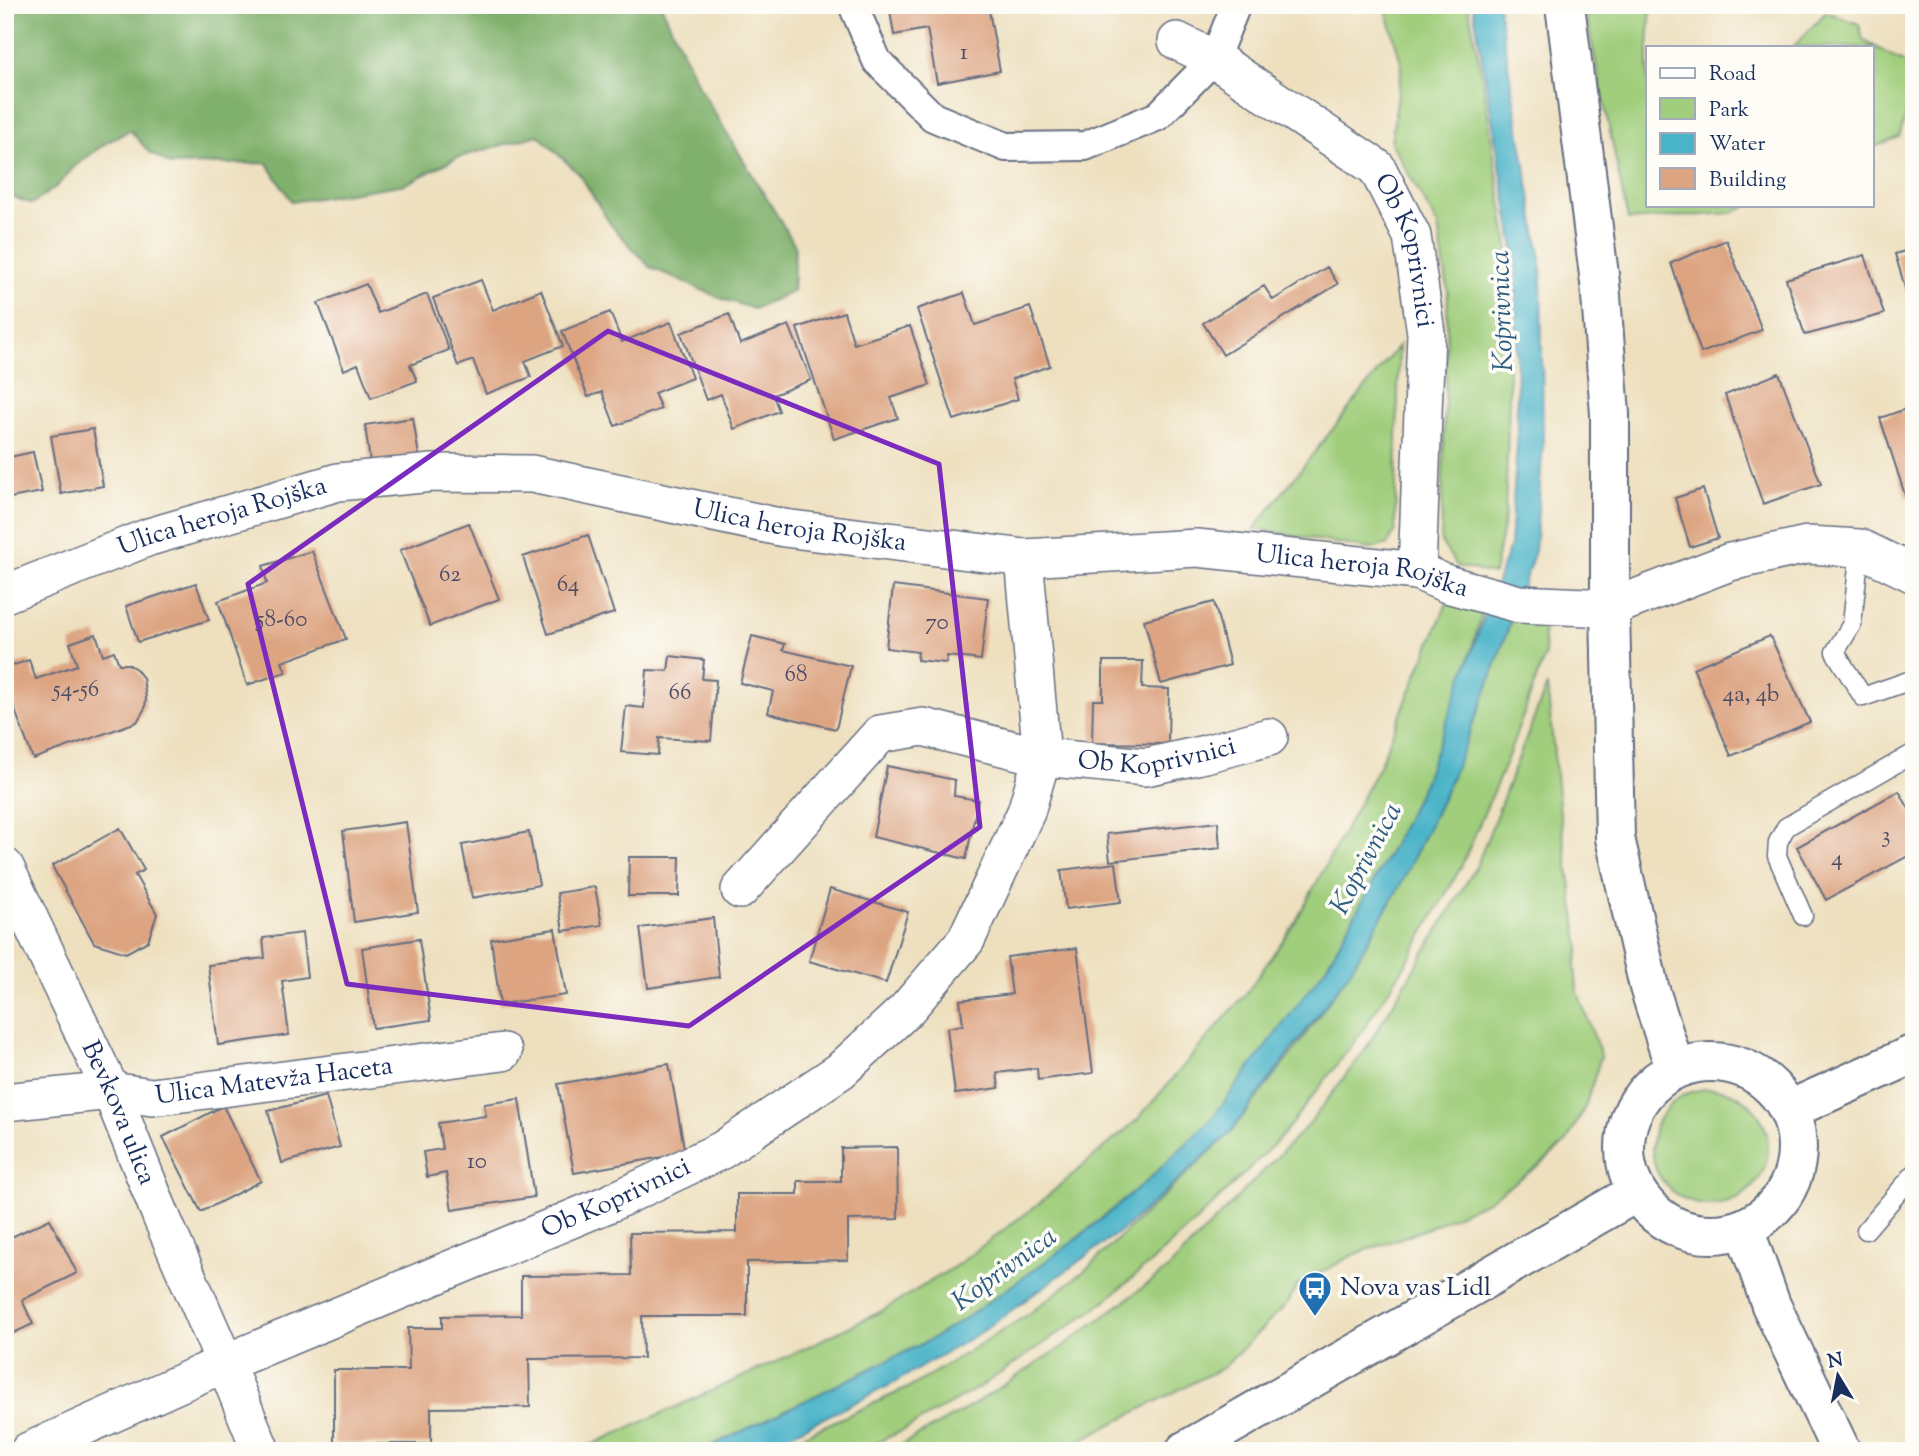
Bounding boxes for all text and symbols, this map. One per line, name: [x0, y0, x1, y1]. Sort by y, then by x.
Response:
house number: 1: [960, 37, 968, 70]
legend: [1646, 46, 1874, 206]
text: Road: [1709, 60, 1756, 90]
text: Park: [1709, 96, 1750, 126]
text: Water: [1709, 130, 1766, 160]
text: Building: [1709, 166, 1786, 196]
street label: Ob Koprivnici: [1364, 167, 1444, 330]
water label: Koprivnica: [1481, 250, 1525, 372]
street label: Ulica heroja Rojška: [112, 468, 331, 566]
street label: Ulica heroja Rojška: [689, 490, 909, 562]
street label: Ulica heroja Rojška: [1254, 536, 1472, 608]
house number: 62: [439, 559, 461, 592]
house number: 64: [557, 569, 579, 602]
house number: 58-60: [255, 604, 307, 637]
house number: 70: [925, 607, 949, 640]
house number: 68: [785, 659, 807, 692]
house number: 54-56: [51, 674, 99, 707]
house number: 66: [669, 677, 691, 710]
house number: 4a, 4b: [1723, 679, 1779, 712]
street label: Ob Koprivnici: [1076, 728, 1240, 786]
water label: Koprivnica: [1321, 796, 1413, 922]
house number: 3: [1881, 820, 1891, 853]
house number: 4: [1831, 843, 1843, 876]
street label: Bevkova ulica: [71, 1035, 165, 1191]
street label: Ulica Matevža Haceta: [153, 1048, 395, 1115]
house number: 10: [467, 1146, 487, 1179]
street label: Ob Koprivnici: [535, 1149, 697, 1248]
water label: Koprivnica: [944, 1218, 1066, 1322]
bus stop icon: Nova vas Lidl: [1296, 1269, 1334, 1318]
place label: Nova vas Lidl: [1340, 1270, 1491, 1307]
north arrow: [1804, 1340, 1874, 1410]
text: N: [1826, 1347, 1845, 1376]

